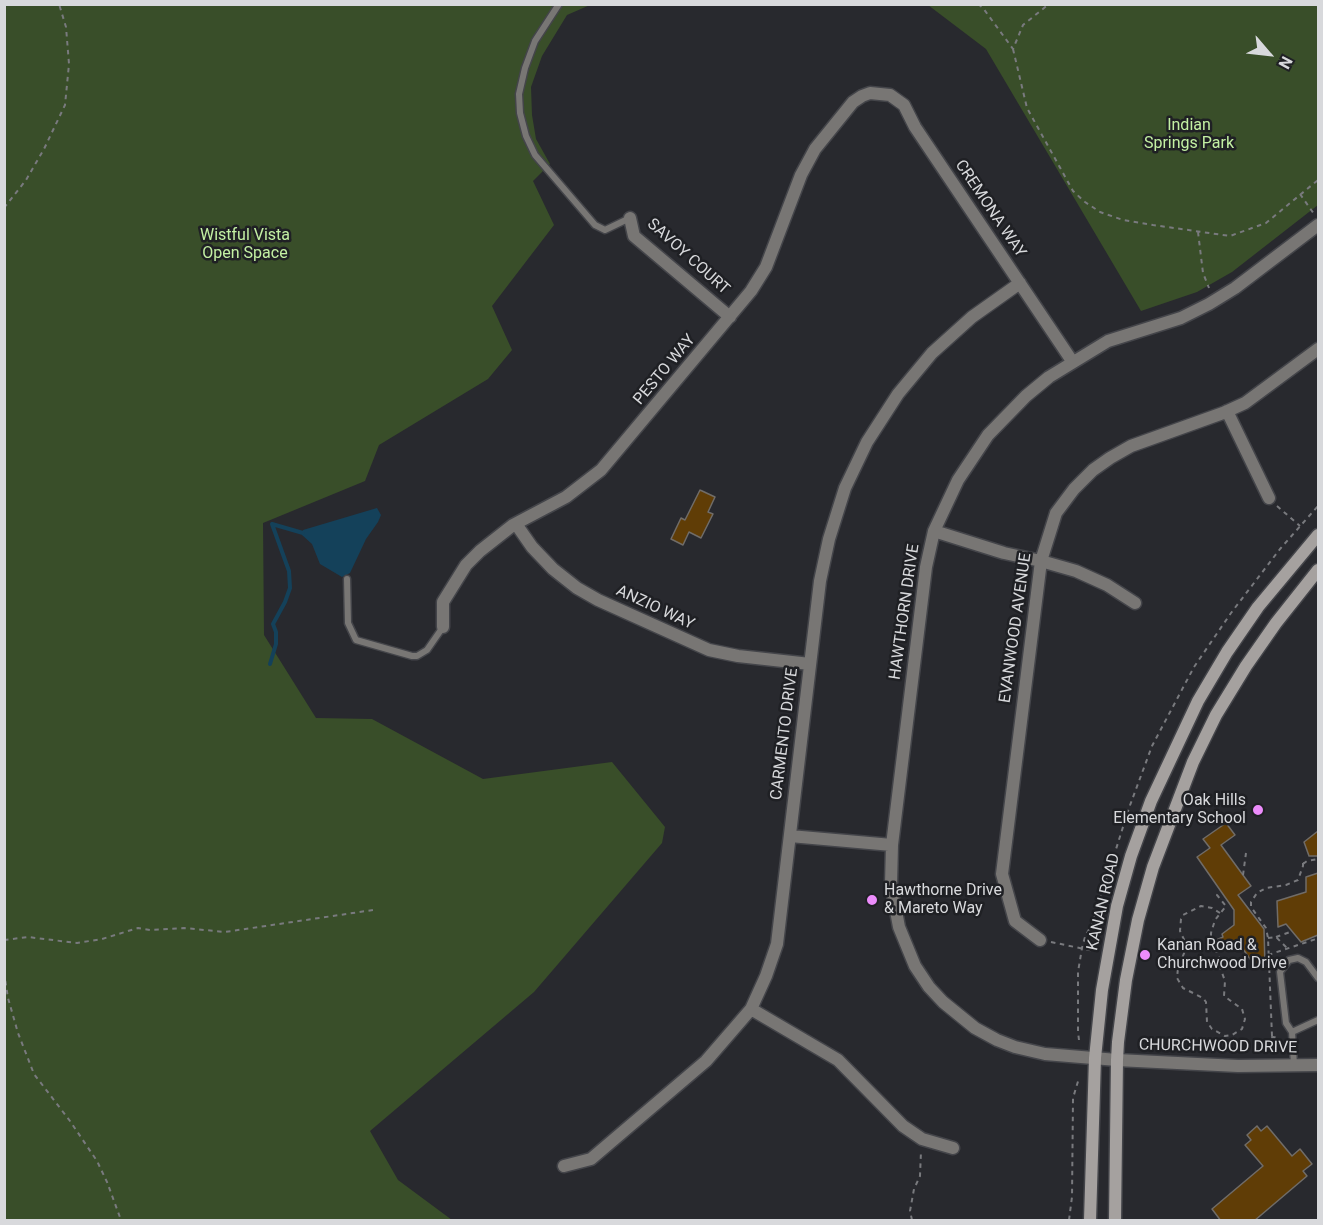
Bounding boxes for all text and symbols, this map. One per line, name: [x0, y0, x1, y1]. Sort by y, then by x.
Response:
north arrow: [1239, 24, 1299, 84]
text: N: [1274, 53, 1296, 72]
park label: Indian Springs Park: [1144, 116, 1234, 154]
street label: CREMONA WAY: [950, 157, 1030, 261]
street label: SAVOY COURT: [643, 215, 733, 299]
park label: Wistful Vista Open Space: [200, 226, 290, 264]
street label: PESTO WAY: [630, 331, 700, 409]
street label: HAWTHORN DRIVE: [886, 543, 924, 681]
street label: EVANWOOD AVENUE: [996, 552, 1036, 704]
street label: ANZIO WAY: [613, 582, 697, 634]
street label: CARMENTO DRIVE: [767, 667, 803, 801]
place label: Oak Hills Elementary School: [1113, 791, 1246, 829]
marker: Oak Hills Elementary School: [1251, 803, 1265, 817]
street label: KANAN ROAD: [1083, 851, 1125, 953]
place label: Hawthorne Drive & Mareto Way: [884, 881, 1002, 919]
marker: Hawthorne Drive & Mareto Way: [865, 893, 879, 907]
place label: Kanan Road & Churchwood Drive: [1157, 936, 1287, 974]
marker: Kanan Road & Churchwood Drive: [1138, 948, 1152, 962]
street label: CHURCHWOOD DRIVE: [1139, 1036, 1297, 1058]

